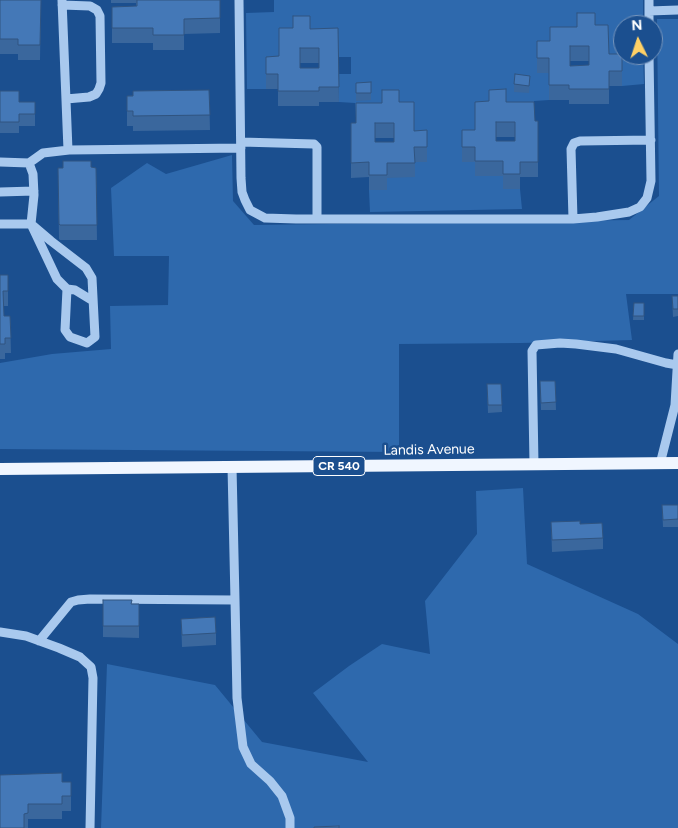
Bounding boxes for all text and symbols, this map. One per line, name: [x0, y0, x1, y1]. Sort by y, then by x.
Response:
north arrow: [613, 15, 663, 65]
text: N: [631, 17, 643, 34]
street label: Landis Avenue: [383, 441, 475, 459]
road number: CR 540: [313, 456, 365, 476]

